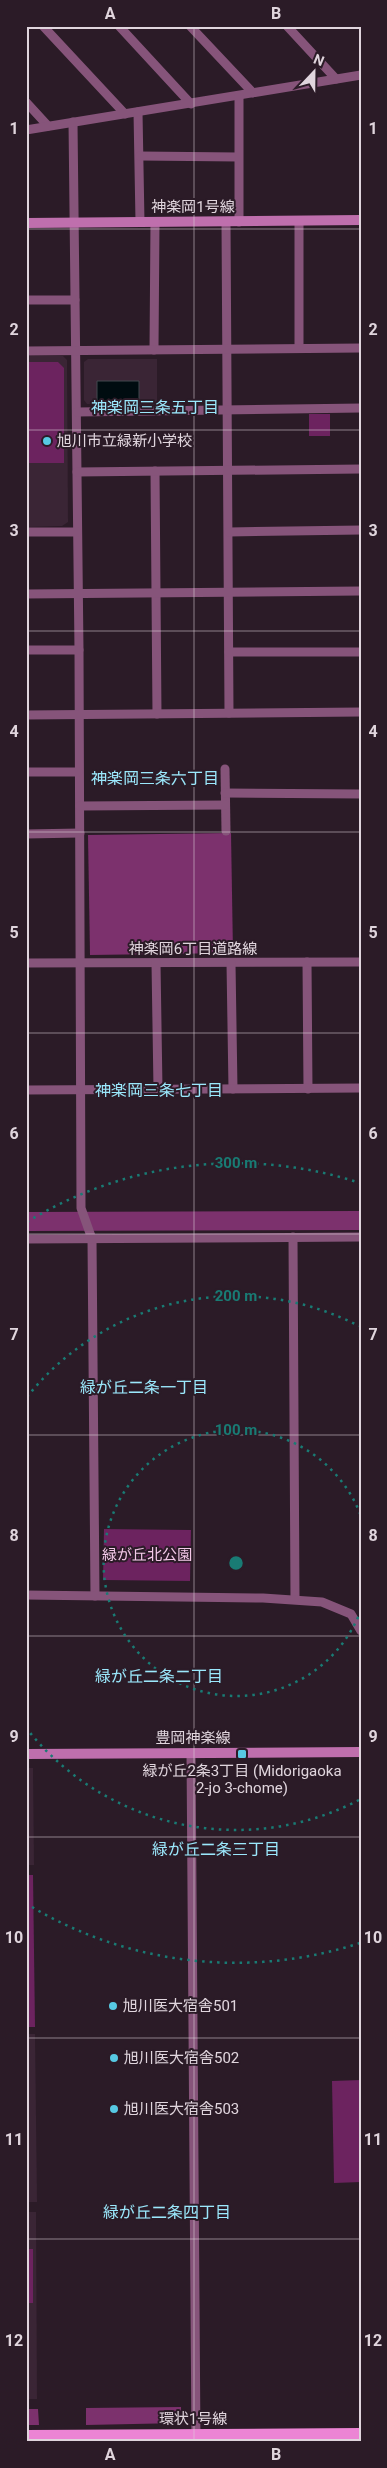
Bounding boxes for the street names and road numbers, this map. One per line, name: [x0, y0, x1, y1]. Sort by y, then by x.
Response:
street label: 神楽岡1号線: [151, 198, 235, 216]
street label: 神楽岡6丁目道路線: [129, 940, 257, 958]
street label: 豊岡神楽線: [155, 1729, 231, 1747]
street label: 環状1号線: [159, 2410, 227, 2428]

